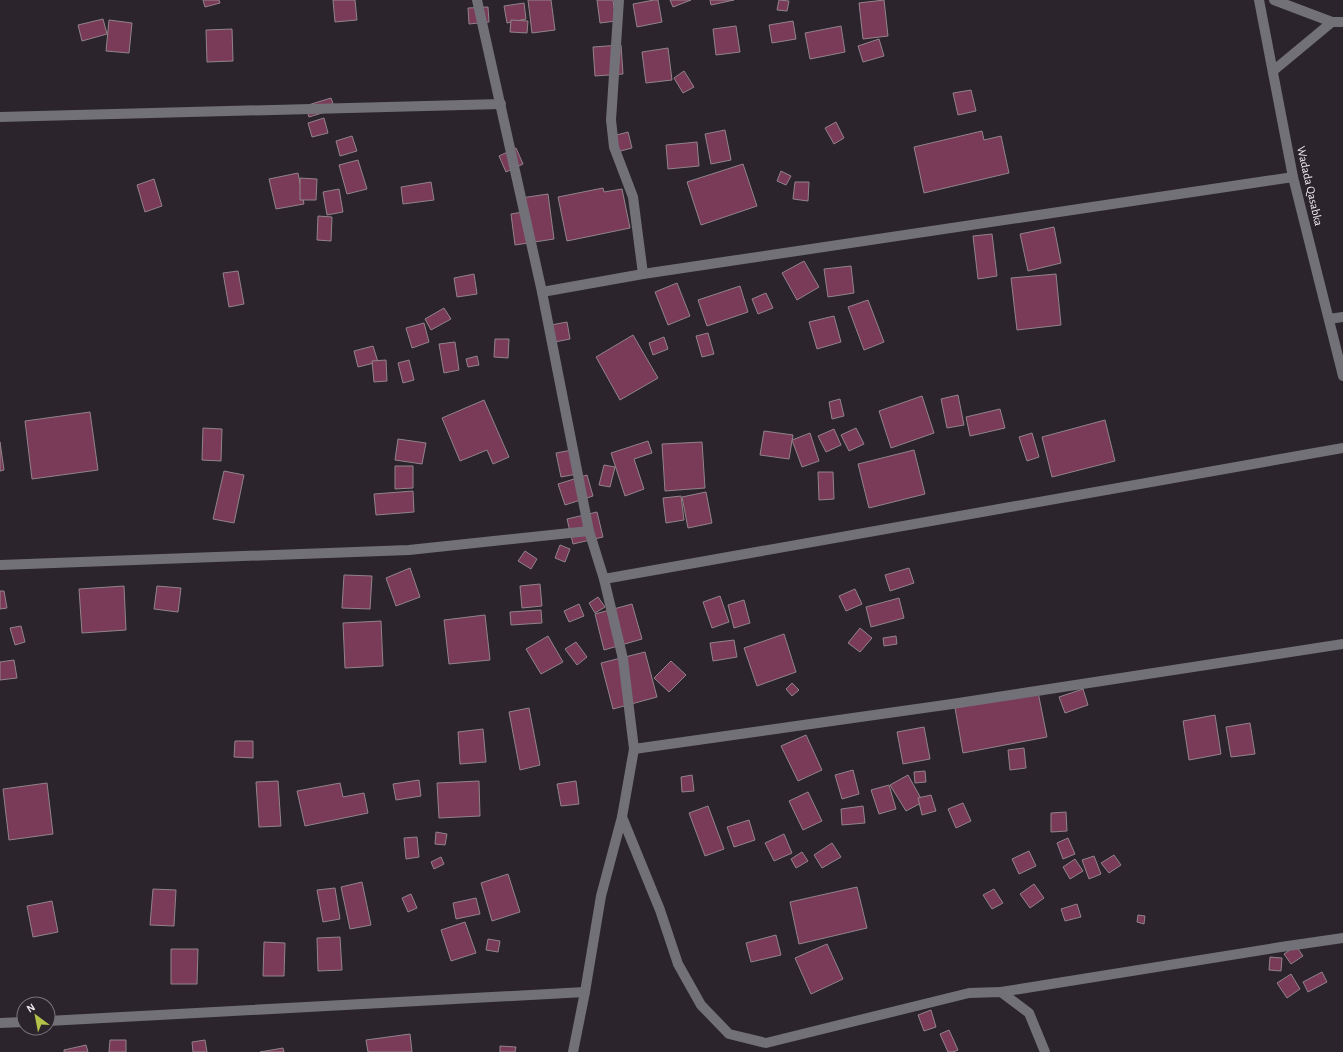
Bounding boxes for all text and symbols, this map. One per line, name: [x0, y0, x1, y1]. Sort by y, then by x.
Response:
street label: Wadada Qasabka: [1294, 145, 1325, 228]
north arrow: [16, 996, 56, 1036]
text: N: [25, 1001, 37, 1015]

